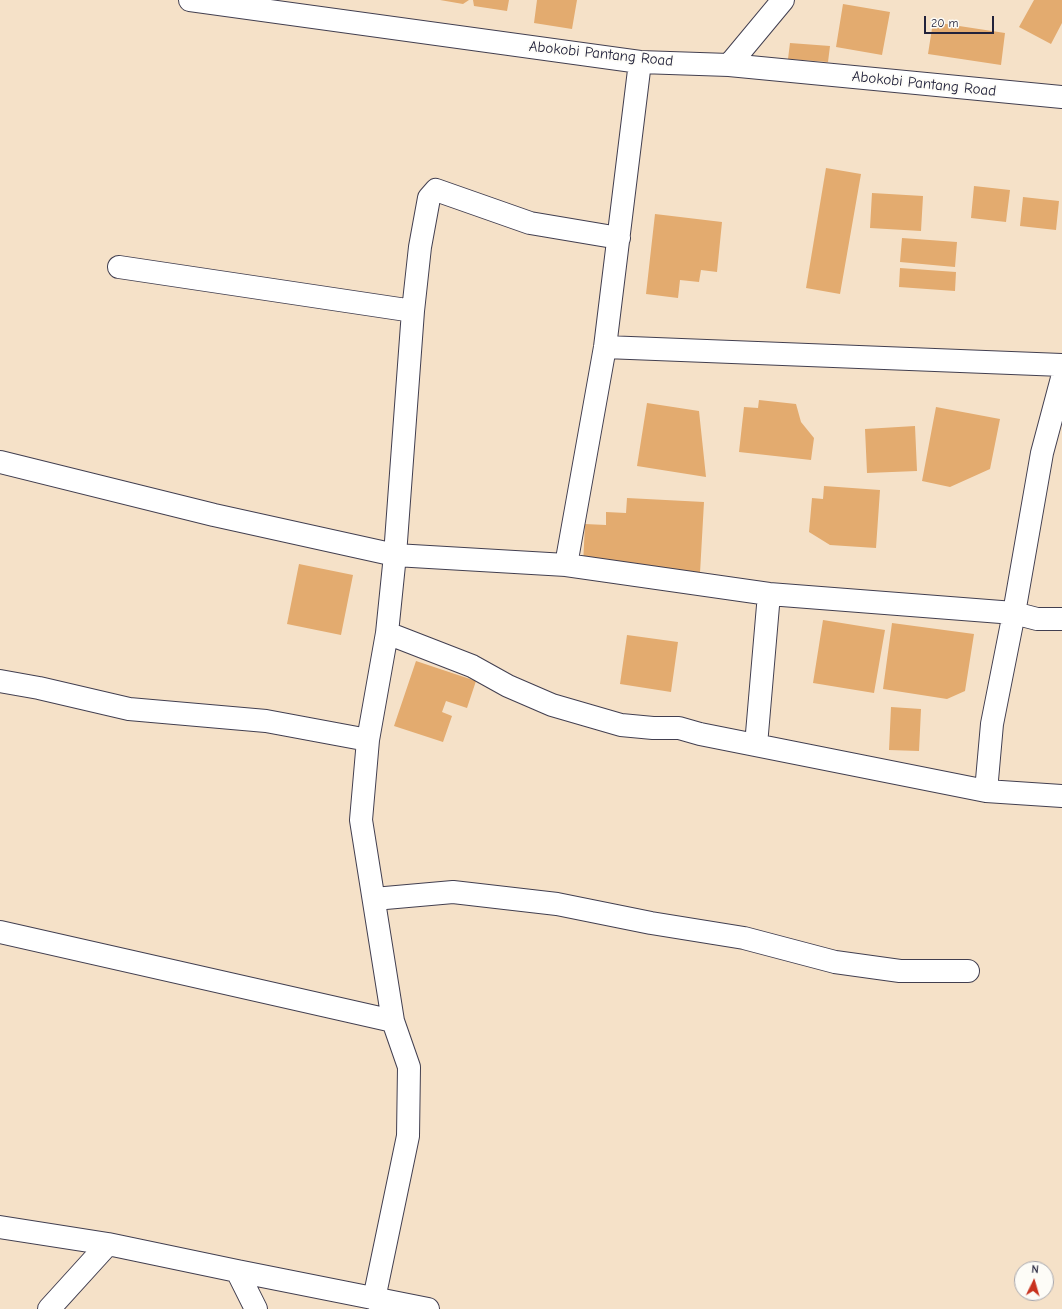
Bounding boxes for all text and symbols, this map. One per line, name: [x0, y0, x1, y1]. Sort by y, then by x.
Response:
scale bar: [926, 8, 996, 34]
text: 20 m: [931, 16, 959, 30]
street label: Abokobi Pantang Road: [528, 37, 674, 71]
street label: Abokobi Pantang Road: [851, 67, 997, 101]
north arrow: [1014, 1261, 1054, 1301]
text: N: [1031, 1263, 1039, 1276]

